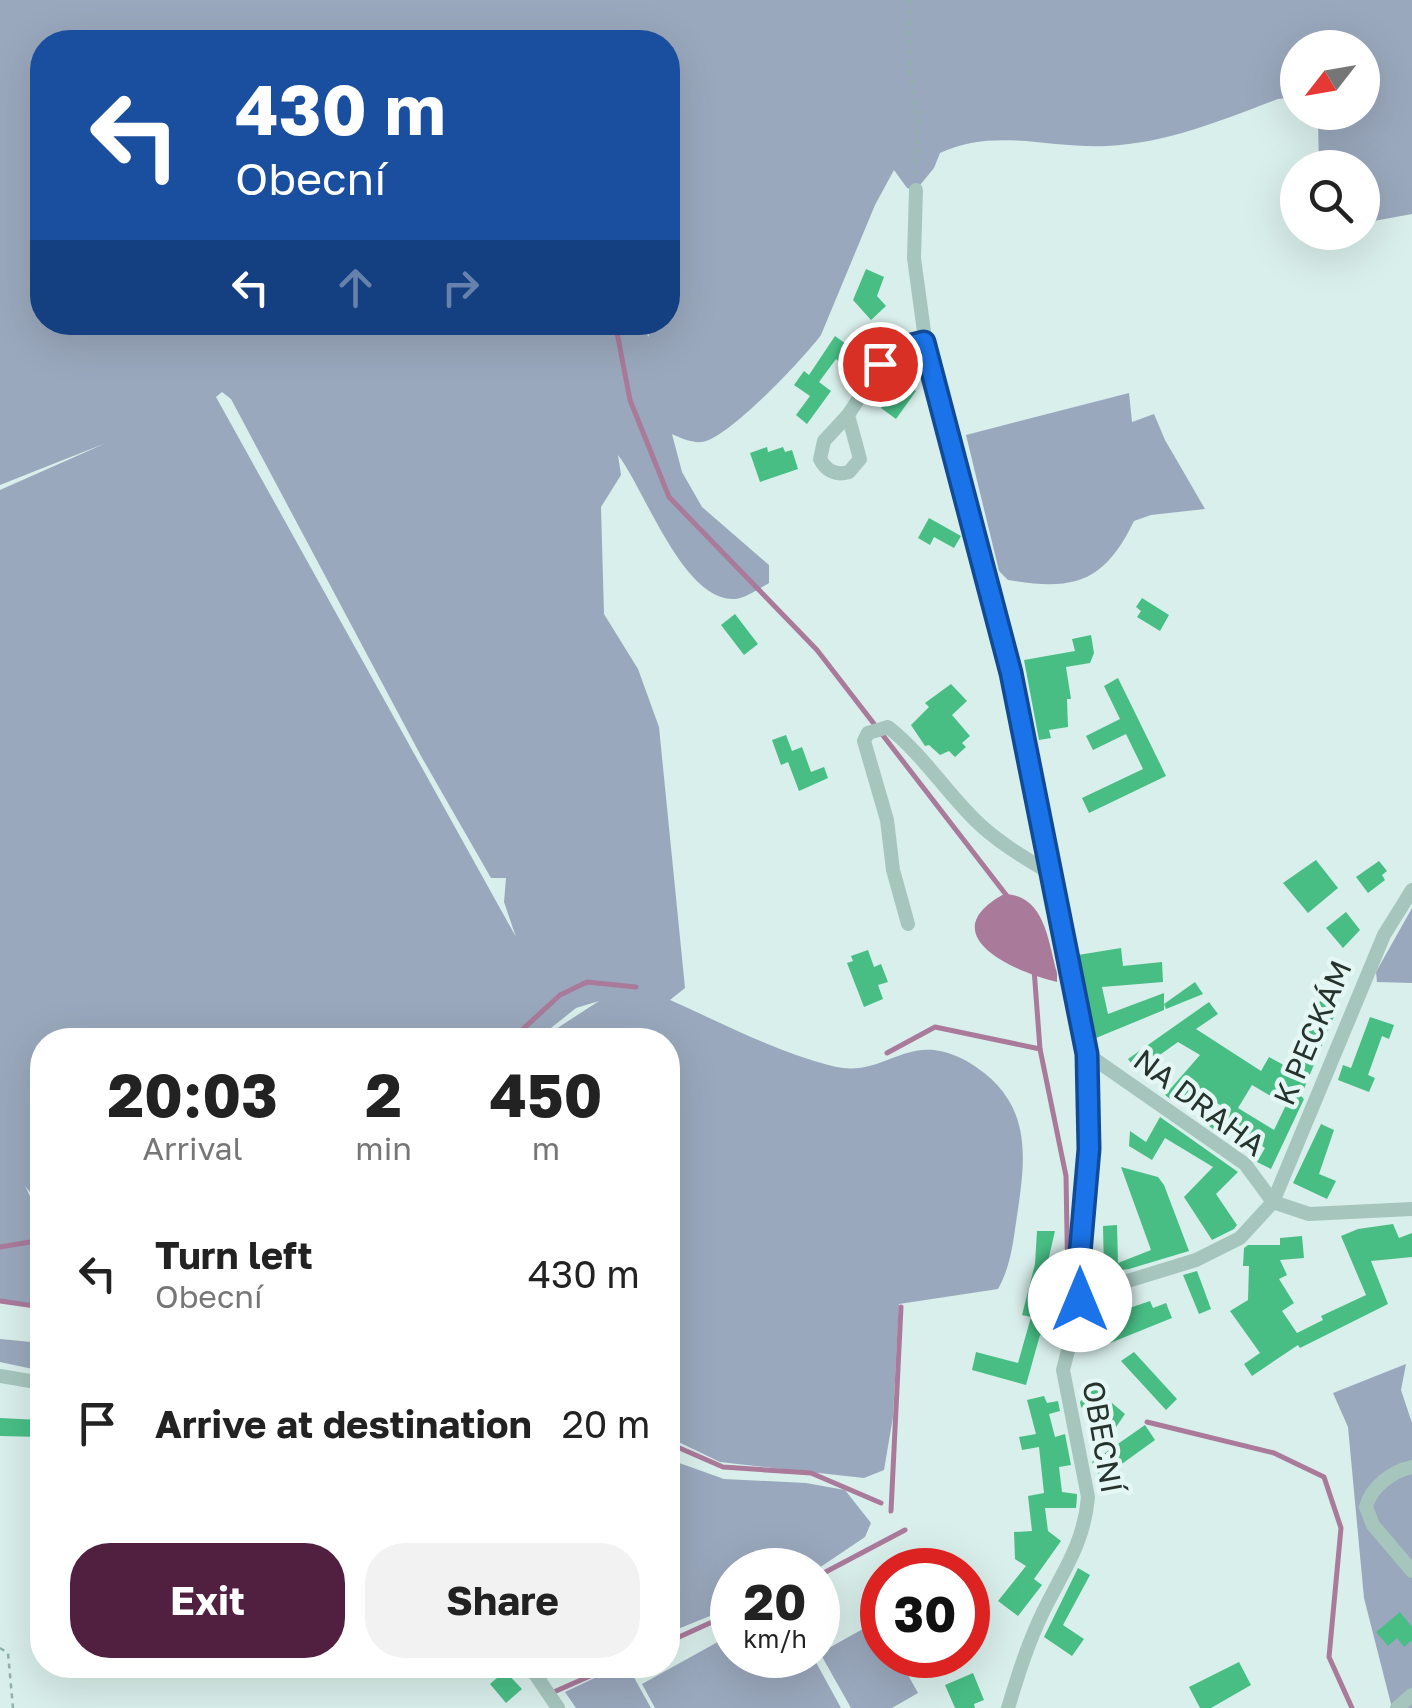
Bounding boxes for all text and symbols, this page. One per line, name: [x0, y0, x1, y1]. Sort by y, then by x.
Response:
north arrow: [1280, 30, 1380, 130]
map controls: [1280, 30, 1380, 250]
text: 430 m: [235, 66, 446, 150]
icon: left: [70, 70, 200, 200]
button: search: [1280, 150, 1380, 250]
text: Obecní: [235, 151, 386, 205]
icon: left: [223, 260, 278, 315]
icon: ahead: [328, 260, 383, 315]
icon: right: [433, 260, 488, 315]
pin: [838, 322, 923, 407]
icon: arrive: [853, 337, 908, 392]
street label: K PECKÁM: [1266, 955, 1359, 1110]
street label: NA DRAHA: [1127, 1041, 1272, 1163]
text: 20:03: [107, 1058, 278, 1130]
text: 2: [365, 1058, 402, 1130]
text: 450: [489, 1058, 603, 1130]
text: Arrival: [143, 1129, 243, 1167]
text: min: [355, 1129, 412, 1167]
text: m: [532, 1129, 560, 1167]
text: Turn left: [155, 1232, 313, 1277]
icon: left: [70, 1246, 125, 1301]
position arrow: [1028, 1248, 1132, 1352]
text: 430 m: [528, 1251, 640, 1296]
text: Obecní: [155, 1277, 263, 1315]
street label: OBECNÍ: [1075, 1378, 1131, 1497]
icon: arrive: [70, 1396, 125, 1451]
text: Arrive at destination: [155, 1401, 532, 1446]
text: 20 m: [562, 1401, 650, 1446]
button: Exit: [70, 1543, 345, 1658]
button: Share: [365, 1543, 640, 1658]
speed limit sign: 30: [860, 1548, 990, 1678]
text: 20: [743, 1571, 806, 1631]
text: km/h: [743, 1623, 807, 1654]

